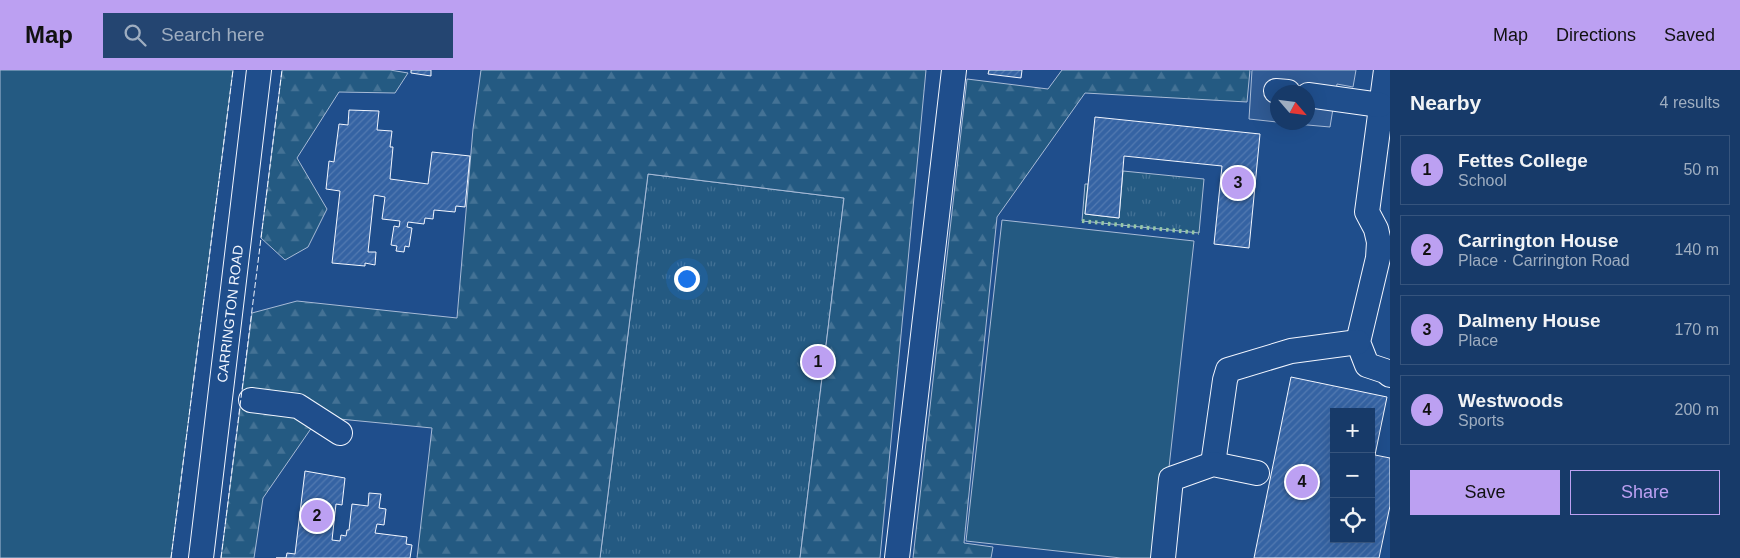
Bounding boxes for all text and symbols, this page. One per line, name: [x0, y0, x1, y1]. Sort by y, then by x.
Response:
search box: [103, 13, 453, 58]
text: Map: [25, 21, 73, 48]
icon: search: [121, 21, 149, 49]
text: Search here: [161, 24, 265, 45]
text: Map: [1493, 25, 1528, 45]
text: Directions: [1556, 25, 1636, 45]
text: Saved: [1664, 25, 1715, 45]
north arrow: [1270, 85, 1315, 130]
text: Nearby: [1410, 91, 1481, 114]
text: 4 results: [1660, 94, 1720, 111]
text: Fettes College: [1458, 150, 1588, 171]
text: 1: [1423, 161, 1431, 178]
text: 50 m: [1683, 161, 1719, 178]
pin: 3: [1222, 164, 1254, 202]
text: School: [1458, 172, 1507, 189]
text: Carrington House: [1458, 230, 1618, 251]
text: 2: [1423, 241, 1431, 258]
text: 140 m: [1675, 241, 1719, 258]
street label: CARRINGTON ROAD: [214, 244, 246, 383]
text: Place · Carrington Road: [1458, 252, 1630, 269]
your location: [674, 266, 700, 292]
text: Dalmeny House: [1458, 310, 1601, 331]
text: 3: [1423, 321, 1431, 338]
text: 170 m: [1675, 321, 1719, 338]
text: Place: [1458, 332, 1498, 349]
pin: 1: [802, 343, 834, 381]
text: Westwoods: [1458, 390, 1563, 411]
text: 4: [1423, 401, 1431, 418]
text: 200 m: [1675, 401, 1719, 418]
map controls: [1330, 408, 1375, 543]
button: +: [1330, 408, 1375, 453]
text: Sports: [1458, 412, 1504, 429]
button: −: [1330, 453, 1375, 498]
pin: 4: [1286, 463, 1318, 501]
button: Save: [1410, 470, 1560, 515]
button: Share: [1570, 470, 1720, 515]
pin: 2: [301, 497, 333, 535]
button: locate: [1330, 498, 1375, 543]

